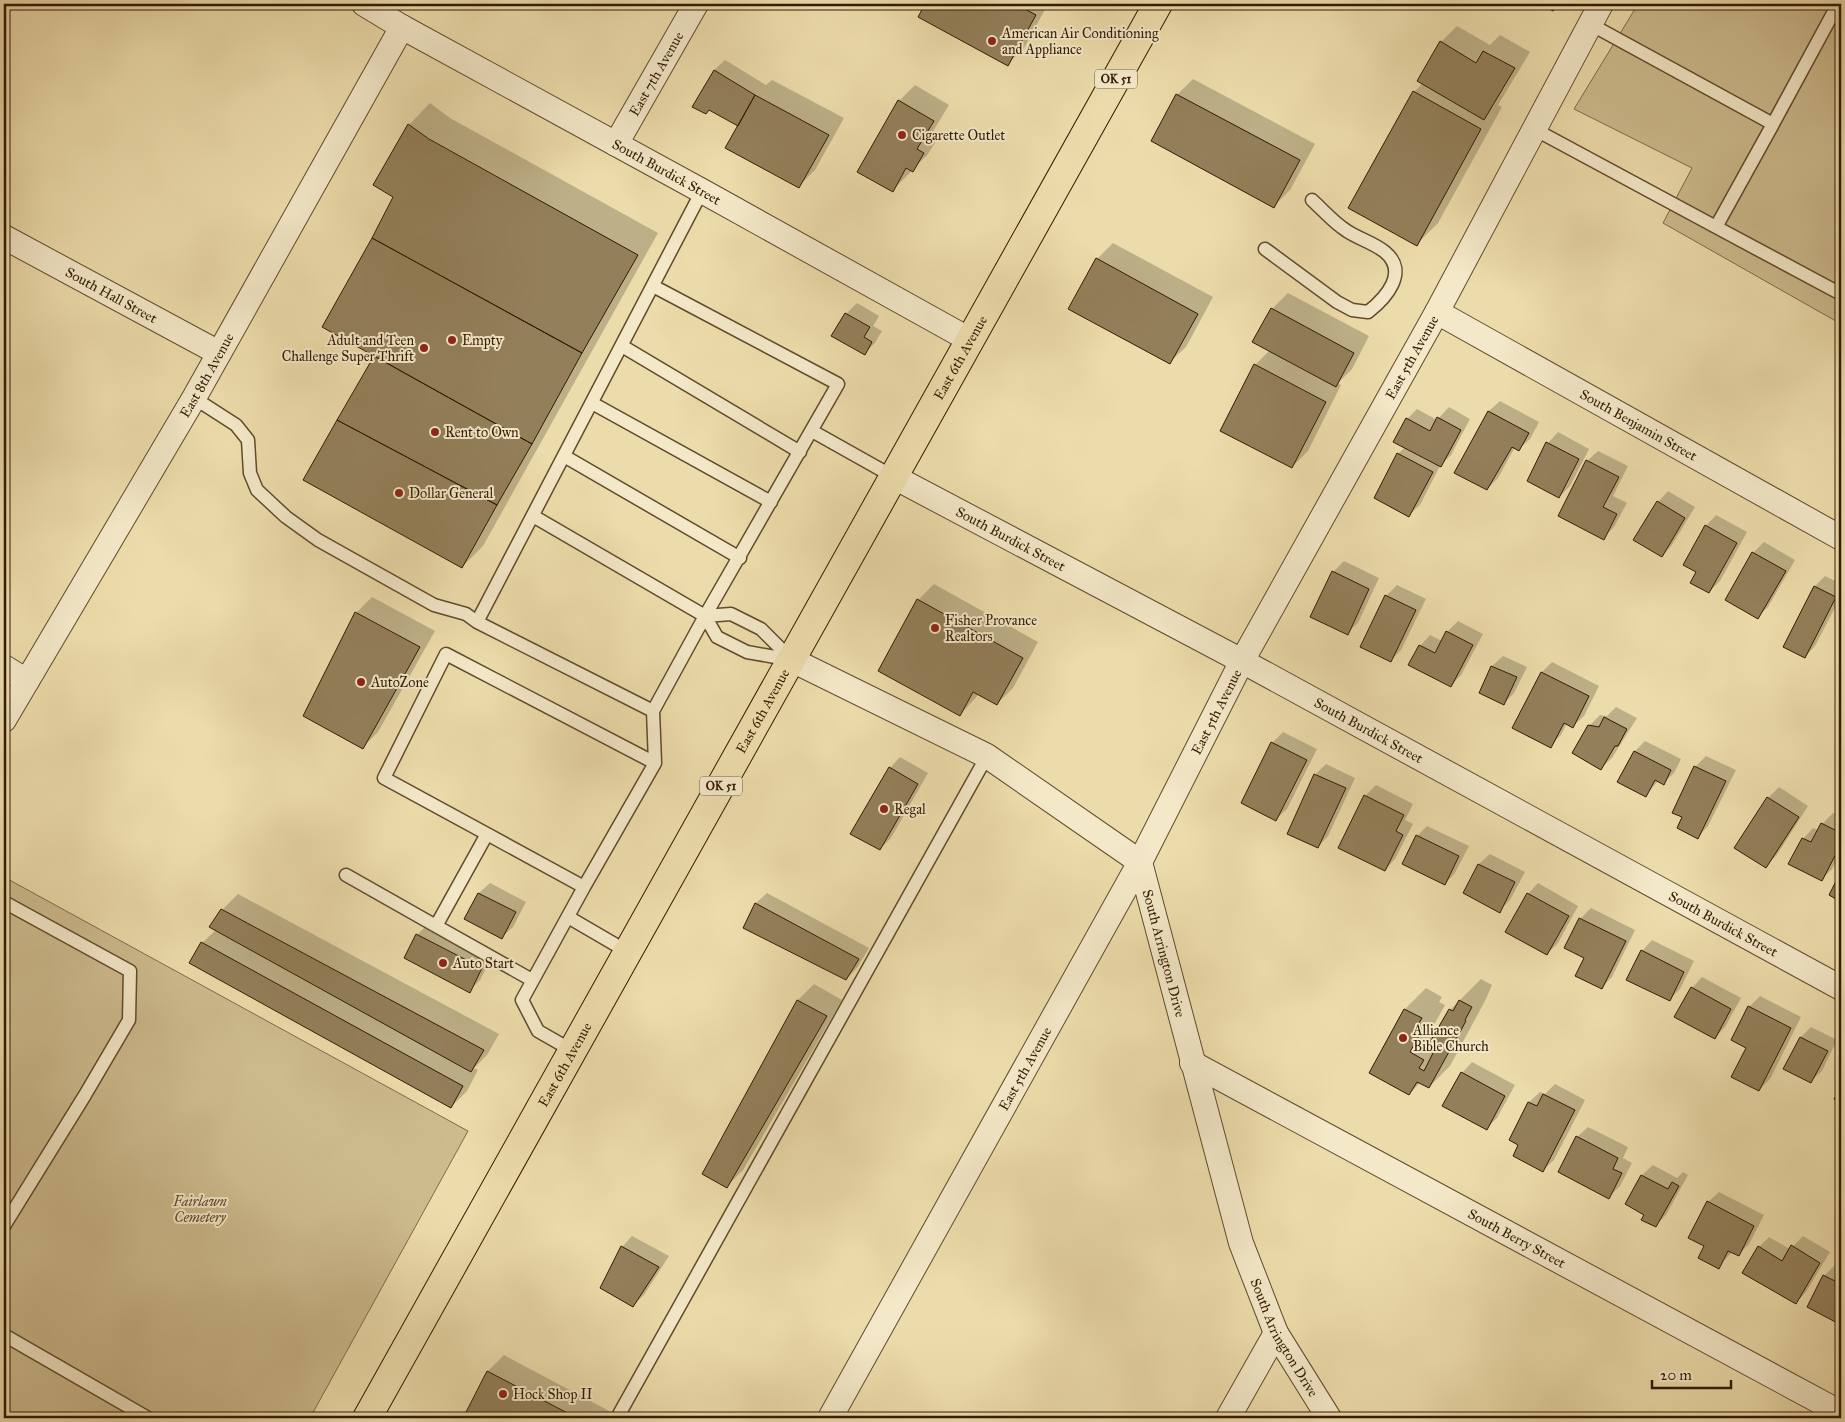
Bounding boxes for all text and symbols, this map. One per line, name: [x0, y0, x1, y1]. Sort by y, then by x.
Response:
place label: American Air Conditioning and Appliance: [1001, 25, 1159, 58]
street label: East 7th Avenue: [626, 29, 687, 119]
marker: American Air Conditioning and Appliance: [986, 35, 998, 47]
road number: OK 51: [1095, 70, 1137, 88]
place label: Cigarette Outlet: [912, 127, 1005, 144]
marker: Cigarette Outlet: [896, 129, 908, 141]
street label: South Burdick Street: [609, 135, 724, 209]
street label: South Hall Street: [62, 264, 160, 327]
street label: East 5th Avenue: [1382, 312, 1442, 402]
street label: East 6th Avenue: [930, 313, 991, 403]
street label: East 8th Avenue: [176, 330, 238, 421]
place label: Adult and Teen Challenge Super Thrift: [282, 332, 414, 365]
place label: Empty: [462, 332, 503, 349]
marker: Empty: [446, 334, 458, 346]
marker: Adult and Teen Challenge Super Thrift: [418, 342, 430, 354]
street label: South Benjamin Street: [1577, 386, 1700, 465]
place label: Rent to Own: [445, 424, 519, 441]
marker: Rent to Own: [429, 426, 441, 438]
place label: Dollar General: [409, 485, 494, 502]
marker: Dollar General: [393, 487, 405, 499]
street label: South Burdick Street: [953, 503, 1068, 575]
place label: Fisher Provance Realtors: [945, 612, 1037, 645]
marker: Fisher Provance Realtors: [929, 622, 941, 634]
street label: East 6th Avenue: [733, 666, 793, 757]
street label: East 5th Avenue: [1188, 666, 1245, 758]
place label: AutoZone: [370, 674, 429, 691]
marker: AutoZone: [355, 676, 367, 688]
street label: South Burdick Street: [1311, 694, 1426, 767]
road number: OK 51: [700, 776, 742, 796]
place label: Regal: [894, 801, 926, 818]
marker: Regal: [878, 803, 890, 815]
street label: South Arrington Drive: [1139, 888, 1189, 1019]
street label: South Burdick Street: [1666, 888, 1780, 961]
place label: Auto Start: [452, 955, 514, 972]
marker: Auto Start: [437, 957, 449, 969]
street label: East 6th Avenue: [535, 1019, 596, 1110]
place label: Alliance Bible Church: [1412, 1022, 1489, 1055]
street label: East 5th Avenue: [995, 1024, 1055, 1114]
marker: Alliance Bible Church: [1397, 1032, 1409, 1044]
park label: Fairlawn Cemetery: [172, 1193, 228, 1226]
street label: South Berry Street: [1465, 1205, 1568, 1272]
street label: South Arrington Drive: [1247, 1276, 1322, 1400]
scale bar: [1652, 1357, 1731, 1389]
text: 20 m: [1660, 1366, 1692, 1384]
place label: Hock Shop II: [513, 1386, 593, 1403]
marker: Hock Shop II: [497, 1388, 509, 1400]

